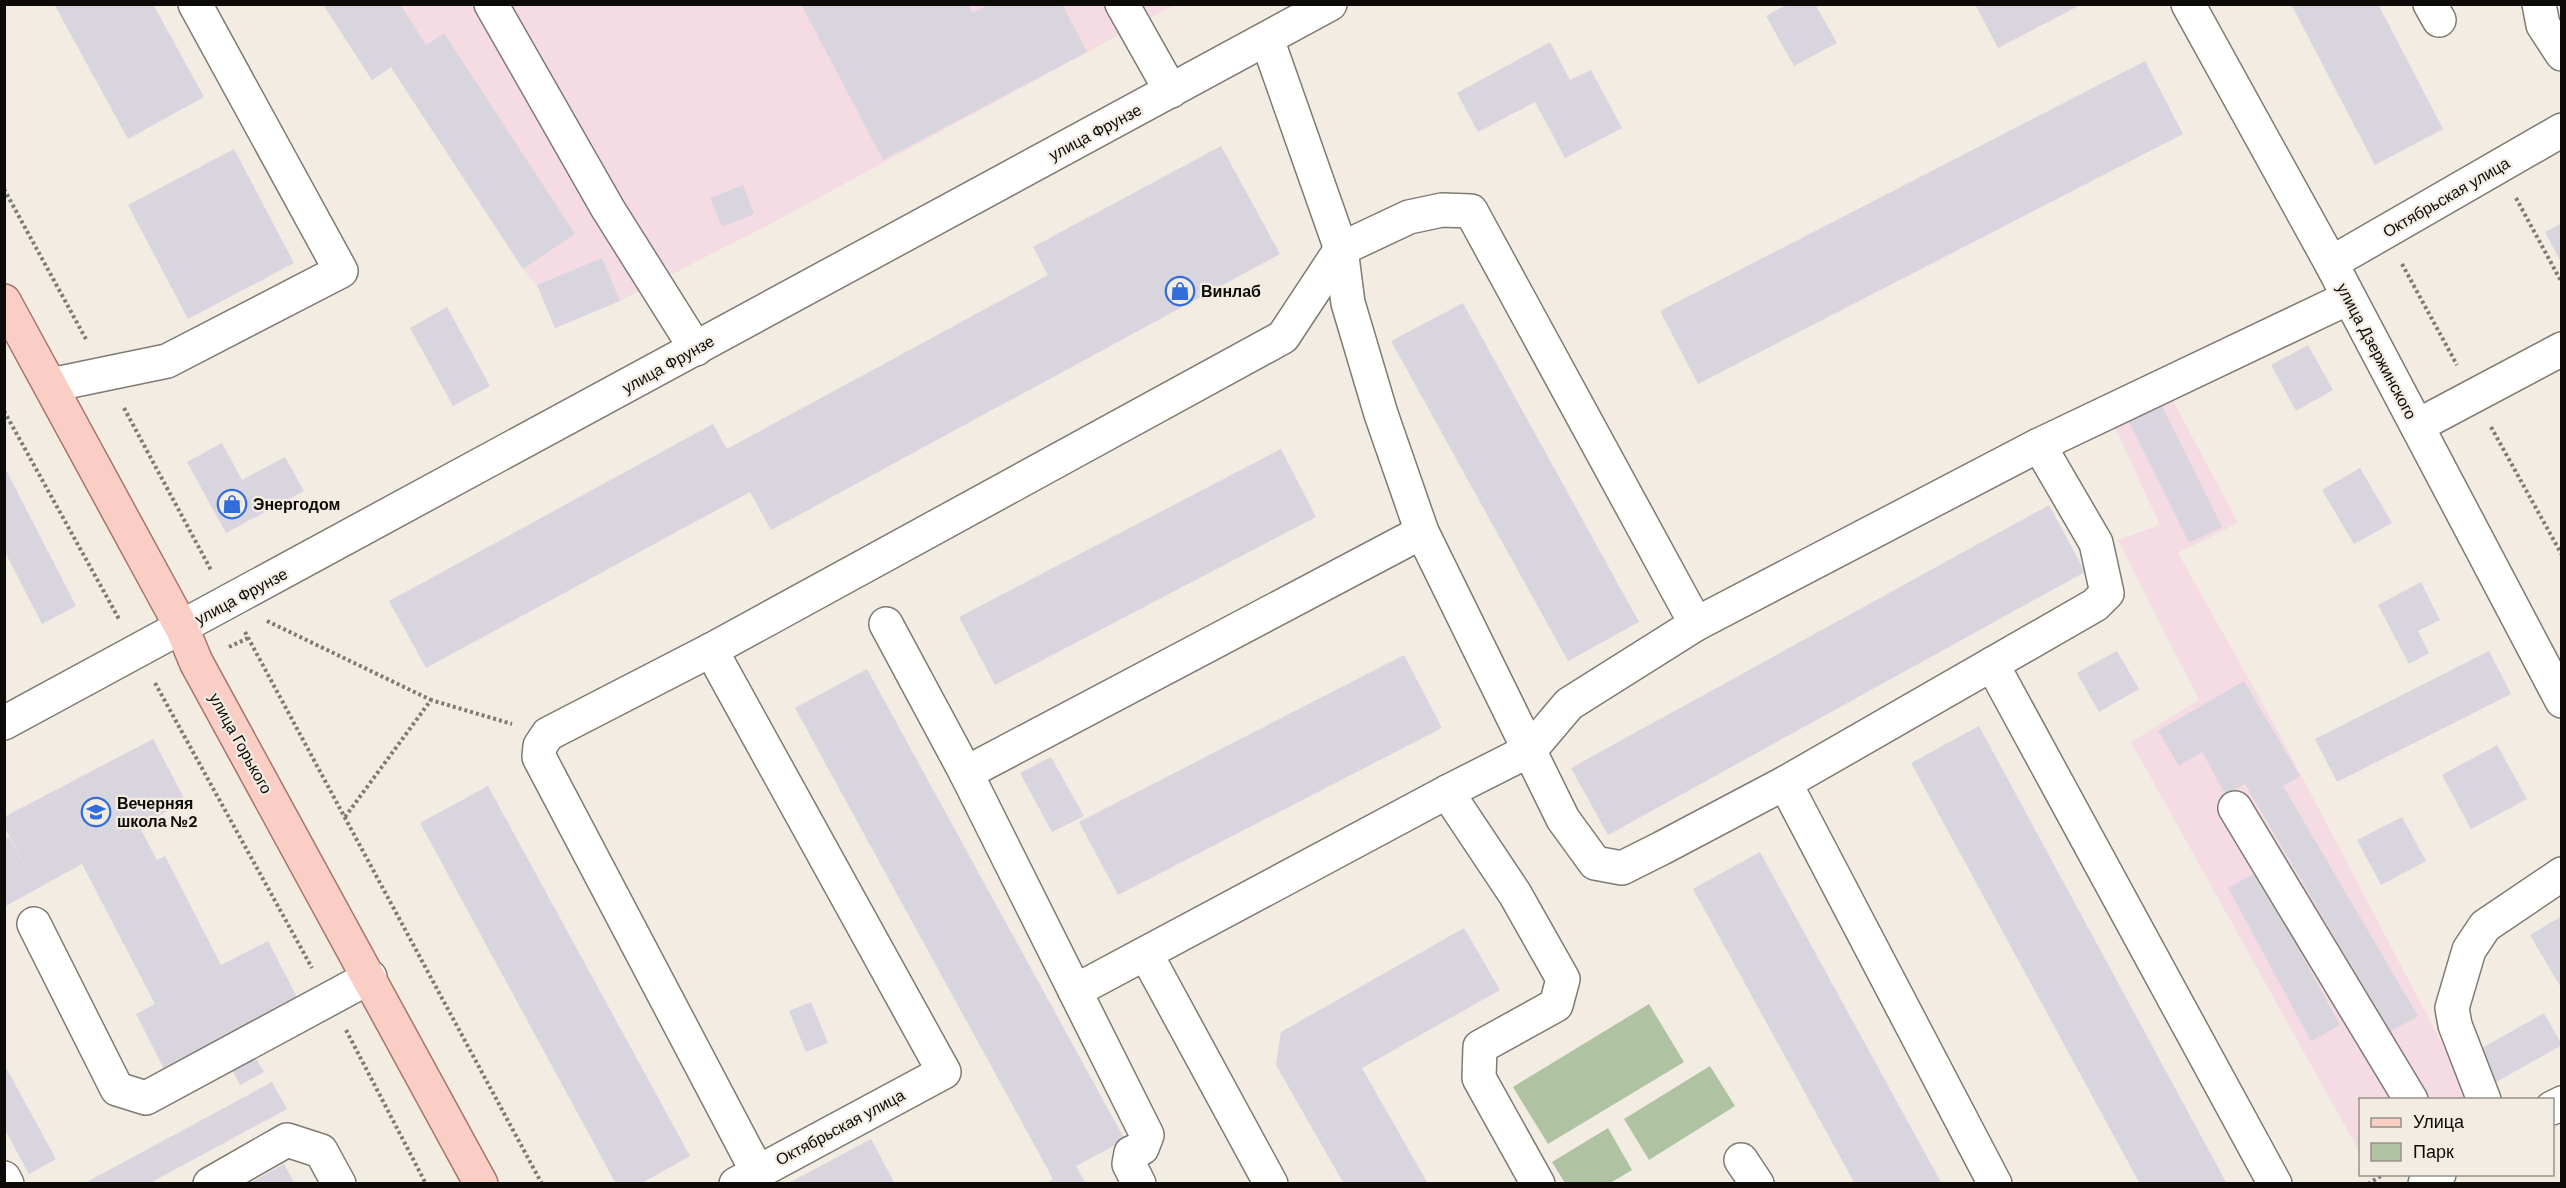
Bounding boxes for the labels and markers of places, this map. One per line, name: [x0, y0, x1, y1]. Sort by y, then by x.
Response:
shop icon: Винлаб: [1164, 275, 1196, 307]
place label: Винлаб: [1201, 281, 1261, 302]
shop icon: Энергодом: [216, 488, 248, 520]
place label: Энергодом: [253, 494, 340, 515]
place label: Вечерняя школа №2: [117, 793, 197, 832]
school or university icon: Вечерняя школа №2: [80, 796, 112, 828]

